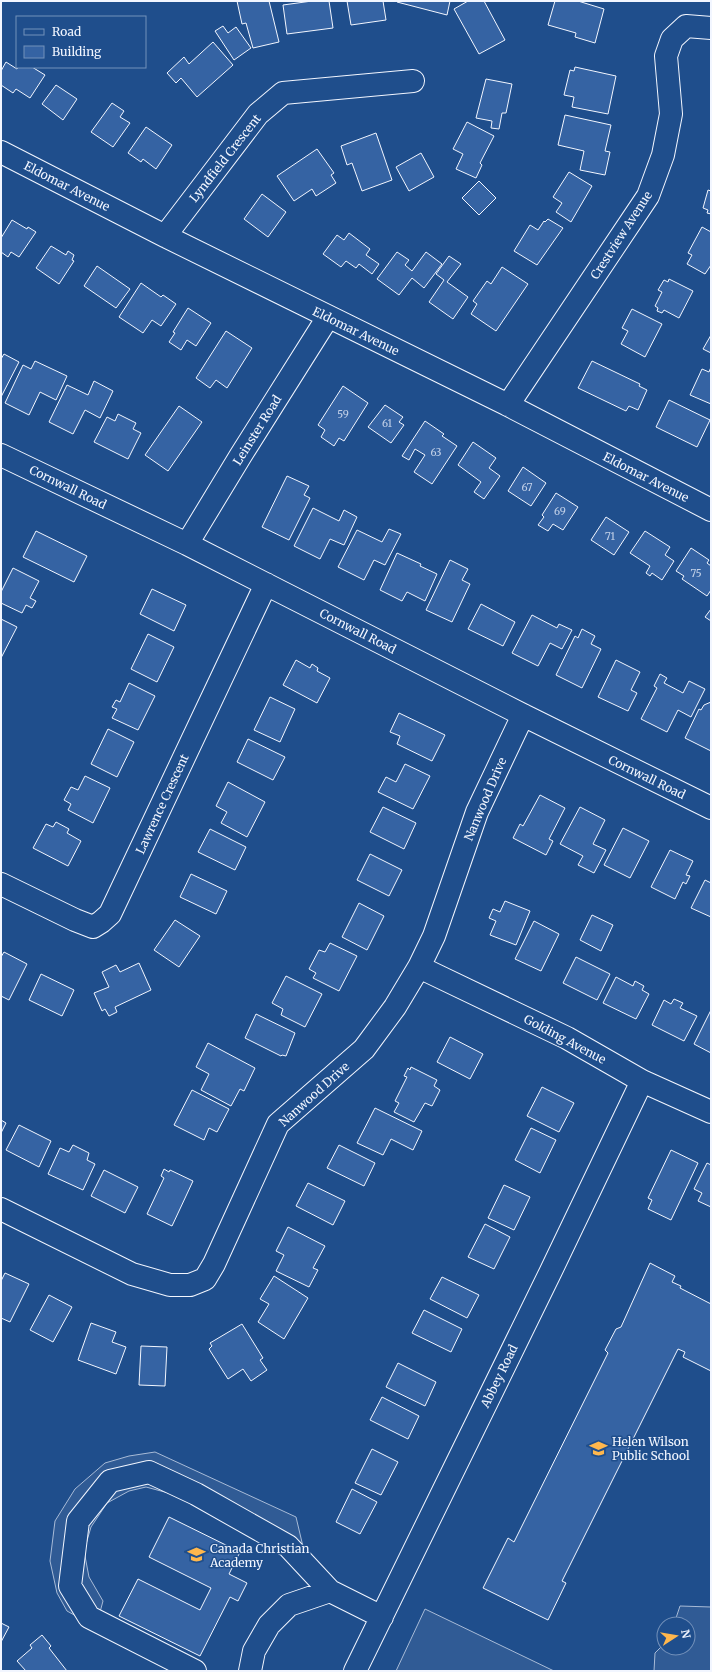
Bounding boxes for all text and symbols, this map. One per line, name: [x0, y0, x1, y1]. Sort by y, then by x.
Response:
legend: [16, 16, 146, 68]
text: Road: [52, 24, 81, 39]
text: Building: [52, 44, 102, 59]
street label: Lyndfield Crescent: [186, 111, 264, 205]
street label: Eldomar Avenue: [22, 158, 112, 214]
street label: Crestview Avenue: [587, 188, 655, 282]
street label: Eldomar Avenue: [310, 304, 402, 358]
street label: Leinster Road: [230, 392, 284, 468]
house number: 59: [337, 408, 349, 421]
house number: 61: [382, 417, 392, 430]
house number: 63: [430, 446, 442, 459]
street label: Eldomar Avenue: [601, 449, 691, 505]
street label: Cornwall Road: [27, 462, 109, 512]
house number: 67: [522, 481, 533, 494]
house number: 69: [554, 505, 566, 518]
house number: 71: [605, 530, 615, 543]
house number: 75: [690, 567, 702, 580]
street label: Cornwall Road: [317, 605, 399, 657]
street label: Lawrence Crescent: [132, 751, 192, 856]
street label: Cornwall Road: [606, 752, 688, 802]
street label: Nanwood Drive: [461, 755, 509, 843]
street label: Golding Avenue: [521, 1011, 609, 1067]
street label: Nanwood Drive: [276, 1059, 352, 1129]
street label: Abbey Road: [477, 1342, 521, 1411]
place label: Helen Wilson Public School: [612, 1434, 690, 1463]
school or university icon: Helen Wilson Public School: [589, 1438, 609, 1458]
place label: Canada Christian Academy: [209, 1541, 309, 1570]
school or university icon: Canada Christian Academy: [187, 1545, 207, 1565]
north arrow: [656, 1616, 696, 1656]
text: N: [678, 1628, 694, 1640]

